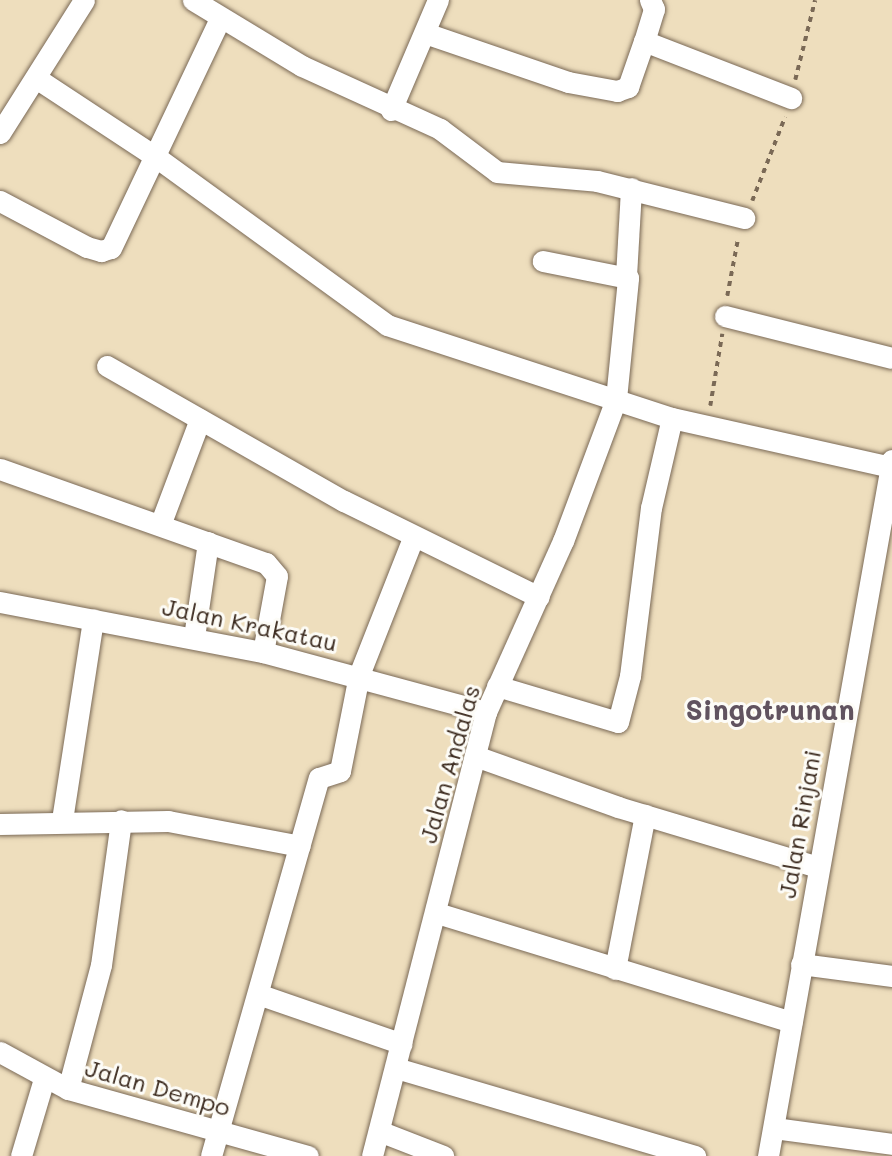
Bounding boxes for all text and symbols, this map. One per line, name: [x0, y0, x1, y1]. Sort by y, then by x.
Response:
street label: Jalan Krakatau: [160, 591, 340, 657]
street label: Jalan Andalas: [413, 682, 485, 846]
district label: Singotrunan: [685, 692, 855, 726]
street label: Jalan Rinjani: [772, 748, 826, 900]
street label: Jalan Dempo: [82, 1053, 234, 1121]

